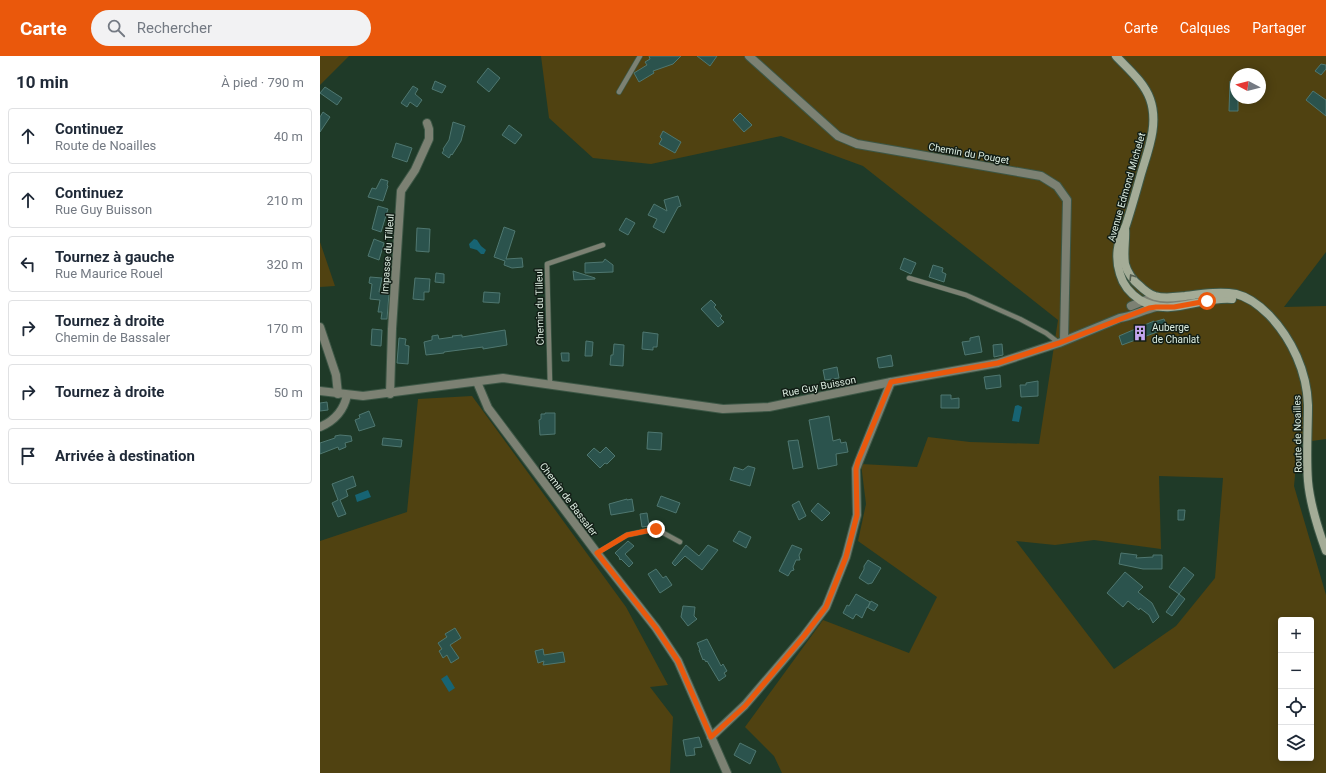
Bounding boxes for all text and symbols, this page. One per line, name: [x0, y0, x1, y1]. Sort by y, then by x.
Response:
search box: [91, 10, 371, 46]
text: Carte: [20, 17, 67, 40]
icon: search: [105, 17, 127, 39]
text: Rechercher: [137, 19, 212, 37]
text: Carte: [1124, 20, 1158, 36]
text: Calques: [1180, 20, 1230, 36]
text: Partager: [1252, 20, 1306, 36]
north arrow: [1230, 68, 1266, 104]
text: 10 min: [16, 72, 69, 92]
text: À pied · 790 m: [221, 75, 304, 90]
text: Continuez: [55, 120, 123, 138]
icon: ahead: [17, 125, 39, 147]
text: 40 m: [274, 129, 303, 144]
street label: Avenue Edmond Michelet: [1106, 131, 1147, 243]
text: Route de Noailles: [55, 138, 156, 153]
street label: Chemin du Pouget: [928, 141, 1010, 166]
text: Continuez: [55, 184, 123, 202]
icon: ahead: [17, 189, 39, 211]
text: 210 m: [266, 193, 303, 208]
text: Rue Guy Buisson: [55, 202, 152, 217]
street label: Impasse du Tilleul: [379, 213, 396, 295]
text: Tournez à gauche: [55, 248, 174, 266]
icon: left: [17, 253, 39, 275]
text: 320 m: [266, 257, 303, 272]
text: Rue Maurice Rouel: [55, 266, 163, 281]
street label: Chemin du Tilleul: [533, 269, 546, 345]
one-way arrow: [1129, 274, 1137, 281]
route start: [1198, 292, 1216, 310]
text: Tournez à droite: [55, 312, 164, 330]
icon: right: [17, 317, 39, 339]
text: 170 m: [266, 321, 303, 336]
place label: Auberge de Chanlat: [1152, 322, 1200, 345]
building icon: Auberge de Chanlat: [1131, 324, 1149, 342]
text: Chemin de Bassaler: [55, 330, 170, 345]
street label: Rue Guy Buisson: [781, 374, 857, 399]
icon: right: [17, 381, 39, 403]
text: Tournez à droite: [55, 383, 164, 401]
text: 50 m: [274, 385, 303, 400]
street label: Route de Noailles: [1291, 395, 1304, 473]
icon: arrive: [17, 445, 39, 467]
text: Arrivée à destination: [55, 447, 195, 465]
street label: Chemin de Bassaler: [538, 461, 600, 538]
route end: [647, 520, 665, 538]
map controls: [1278, 617, 1314, 761]
button: +: [1278, 617, 1314, 653]
button: −: [1278, 653, 1314, 689]
button: locate: [1278, 689, 1314, 725]
button: layers: [1278, 725, 1314, 761]

